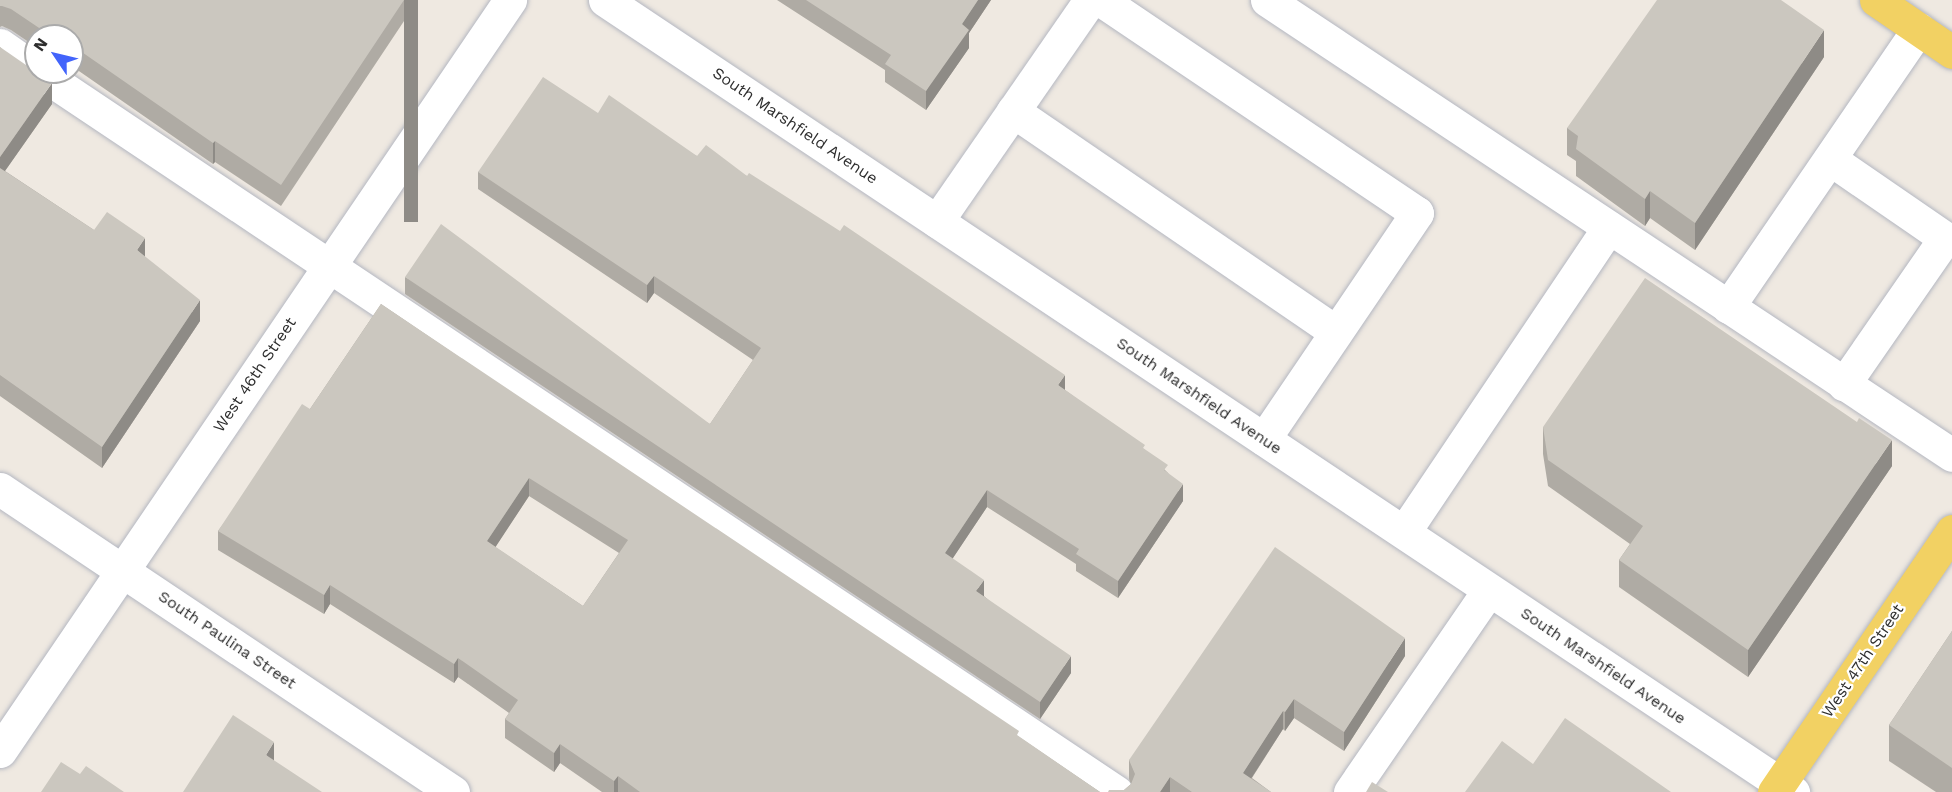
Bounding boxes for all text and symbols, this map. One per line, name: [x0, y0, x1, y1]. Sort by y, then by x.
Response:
north arrow: [24, 24, 84, 84]
text: N: [29, 34, 52, 55]
street label: South Marshfield Avenue: [709, 63, 881, 189]
street label: West 46th Street: [209, 314, 301, 436]
street label: South Marshfield Avenue: [1113, 333, 1285, 459]
street label: South Paulina Street: [154, 587, 300, 693]
street label: West 47th Street: [1818, 601, 1908, 721]
street label: South Marshfield Avenue: [1517, 603, 1689, 729]

